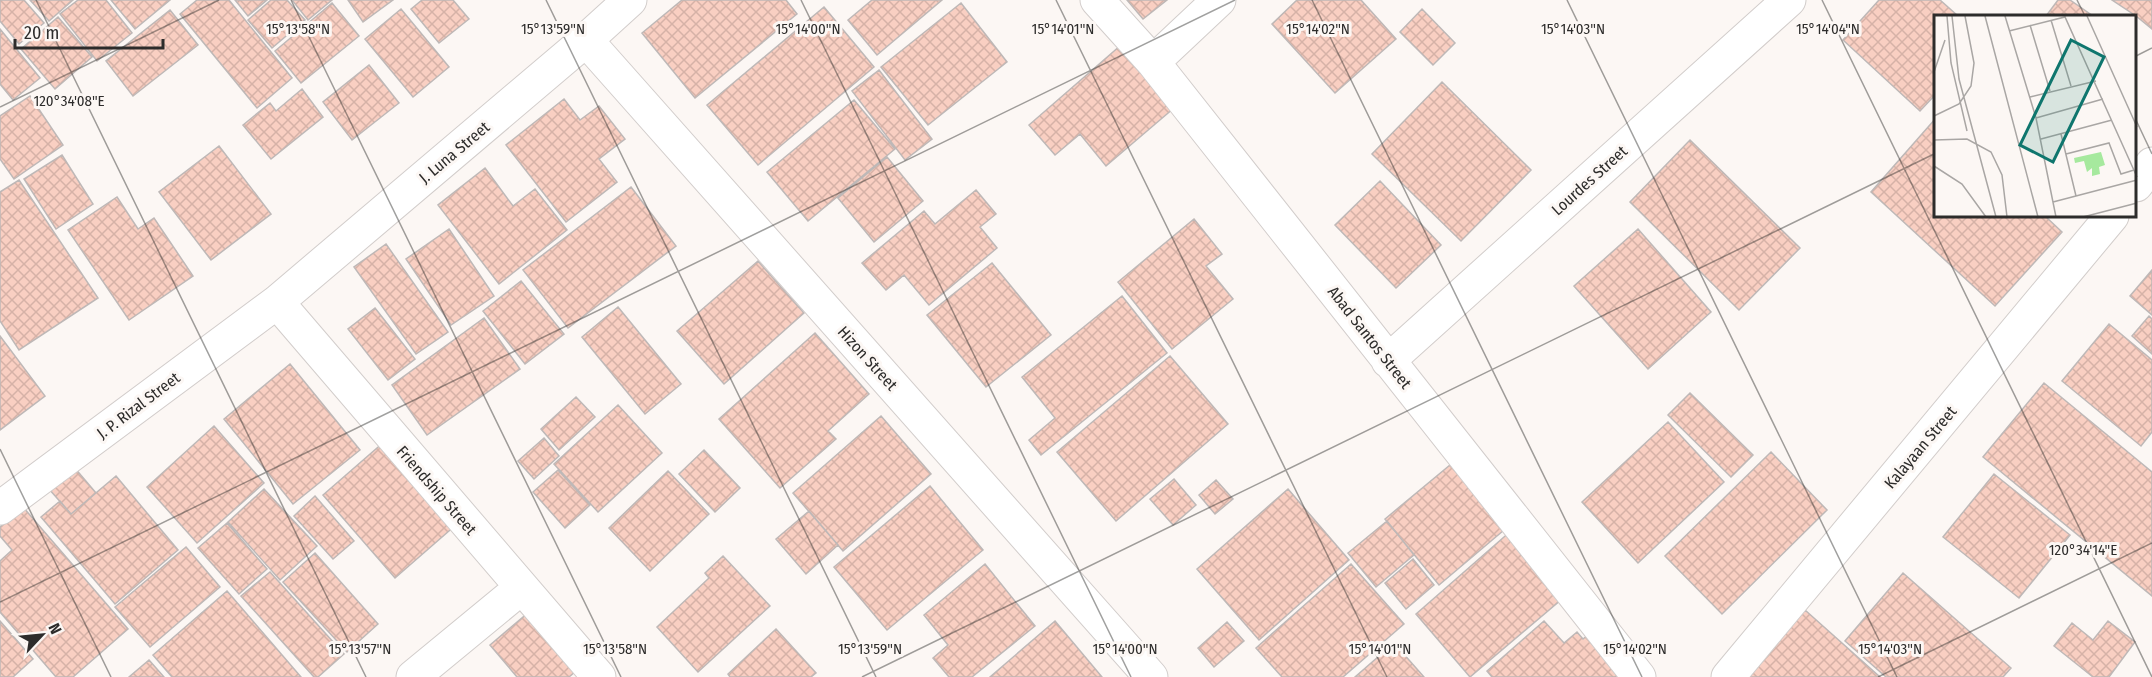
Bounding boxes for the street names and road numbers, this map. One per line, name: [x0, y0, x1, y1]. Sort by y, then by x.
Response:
street label: J. Luna Street: [415, 117, 494, 187]
street label: Lourdes Street: [1548, 141, 1632, 219]
street label: Abad Santos Street: [1324, 282, 1416, 393]
street label: Hizon Street: [834, 322, 902, 395]
street label: J. P. Rizal Street: [93, 368, 184, 443]
street label: Kalayaan Street: [1880, 402, 1961, 492]
street label: Friendship Street: [393, 442, 481, 539]

